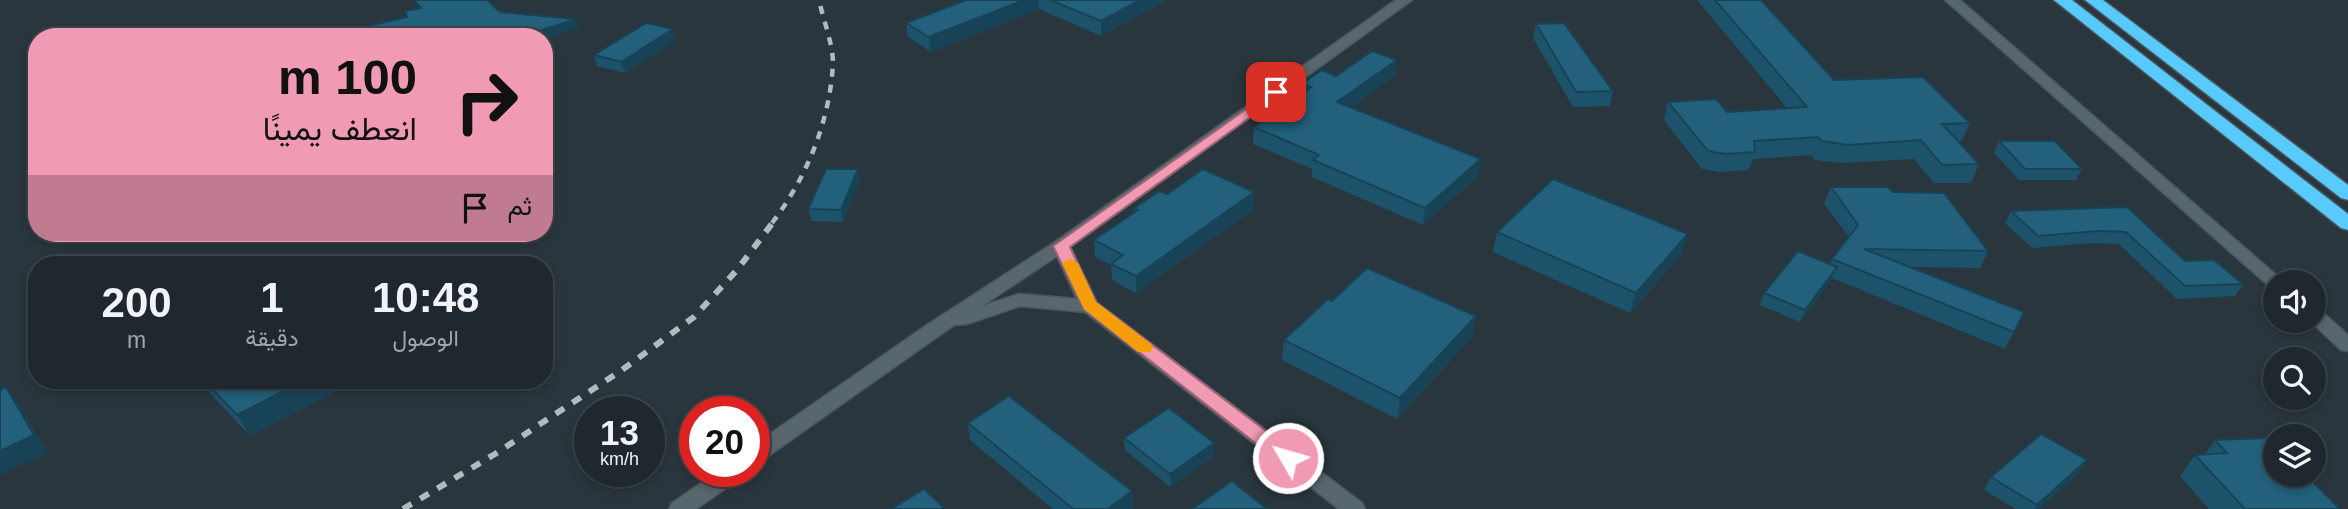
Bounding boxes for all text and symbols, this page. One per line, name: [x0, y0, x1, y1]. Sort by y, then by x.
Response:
text: 100 m: [278, 50, 417, 104]
icon: right: [441, 56, 532, 147]
pin: [1246, 62, 1306, 122]
icon: arrive: [1257, 73, 1295, 111]
text: انعطف يمينًا: [263, 111, 417, 147]
icon: arrive: [456, 189, 494, 227]
text: ثم: [508, 191, 532, 221]
map controls: [2263, 270, 2326, 487]
button: sound: [2263, 270, 2326, 333]
text: 1: [260, 274, 284, 321]
text: 10:48: [372, 274, 479, 321]
text: 200: [102, 279, 172, 326]
text: دقيقة: [245, 325, 298, 351]
text: الوصول: [393, 325, 459, 351]
text: m: [127, 327, 146, 353]
button: search: [2263, 347, 2326, 410]
speed limit sign: 20: [679, 396, 770, 487]
text: 13: [600, 413, 639, 452]
position arrow: [1251, 421, 1325, 495]
button: layers: [2263, 424, 2326, 487]
text: km/h: [600, 449, 639, 469]

